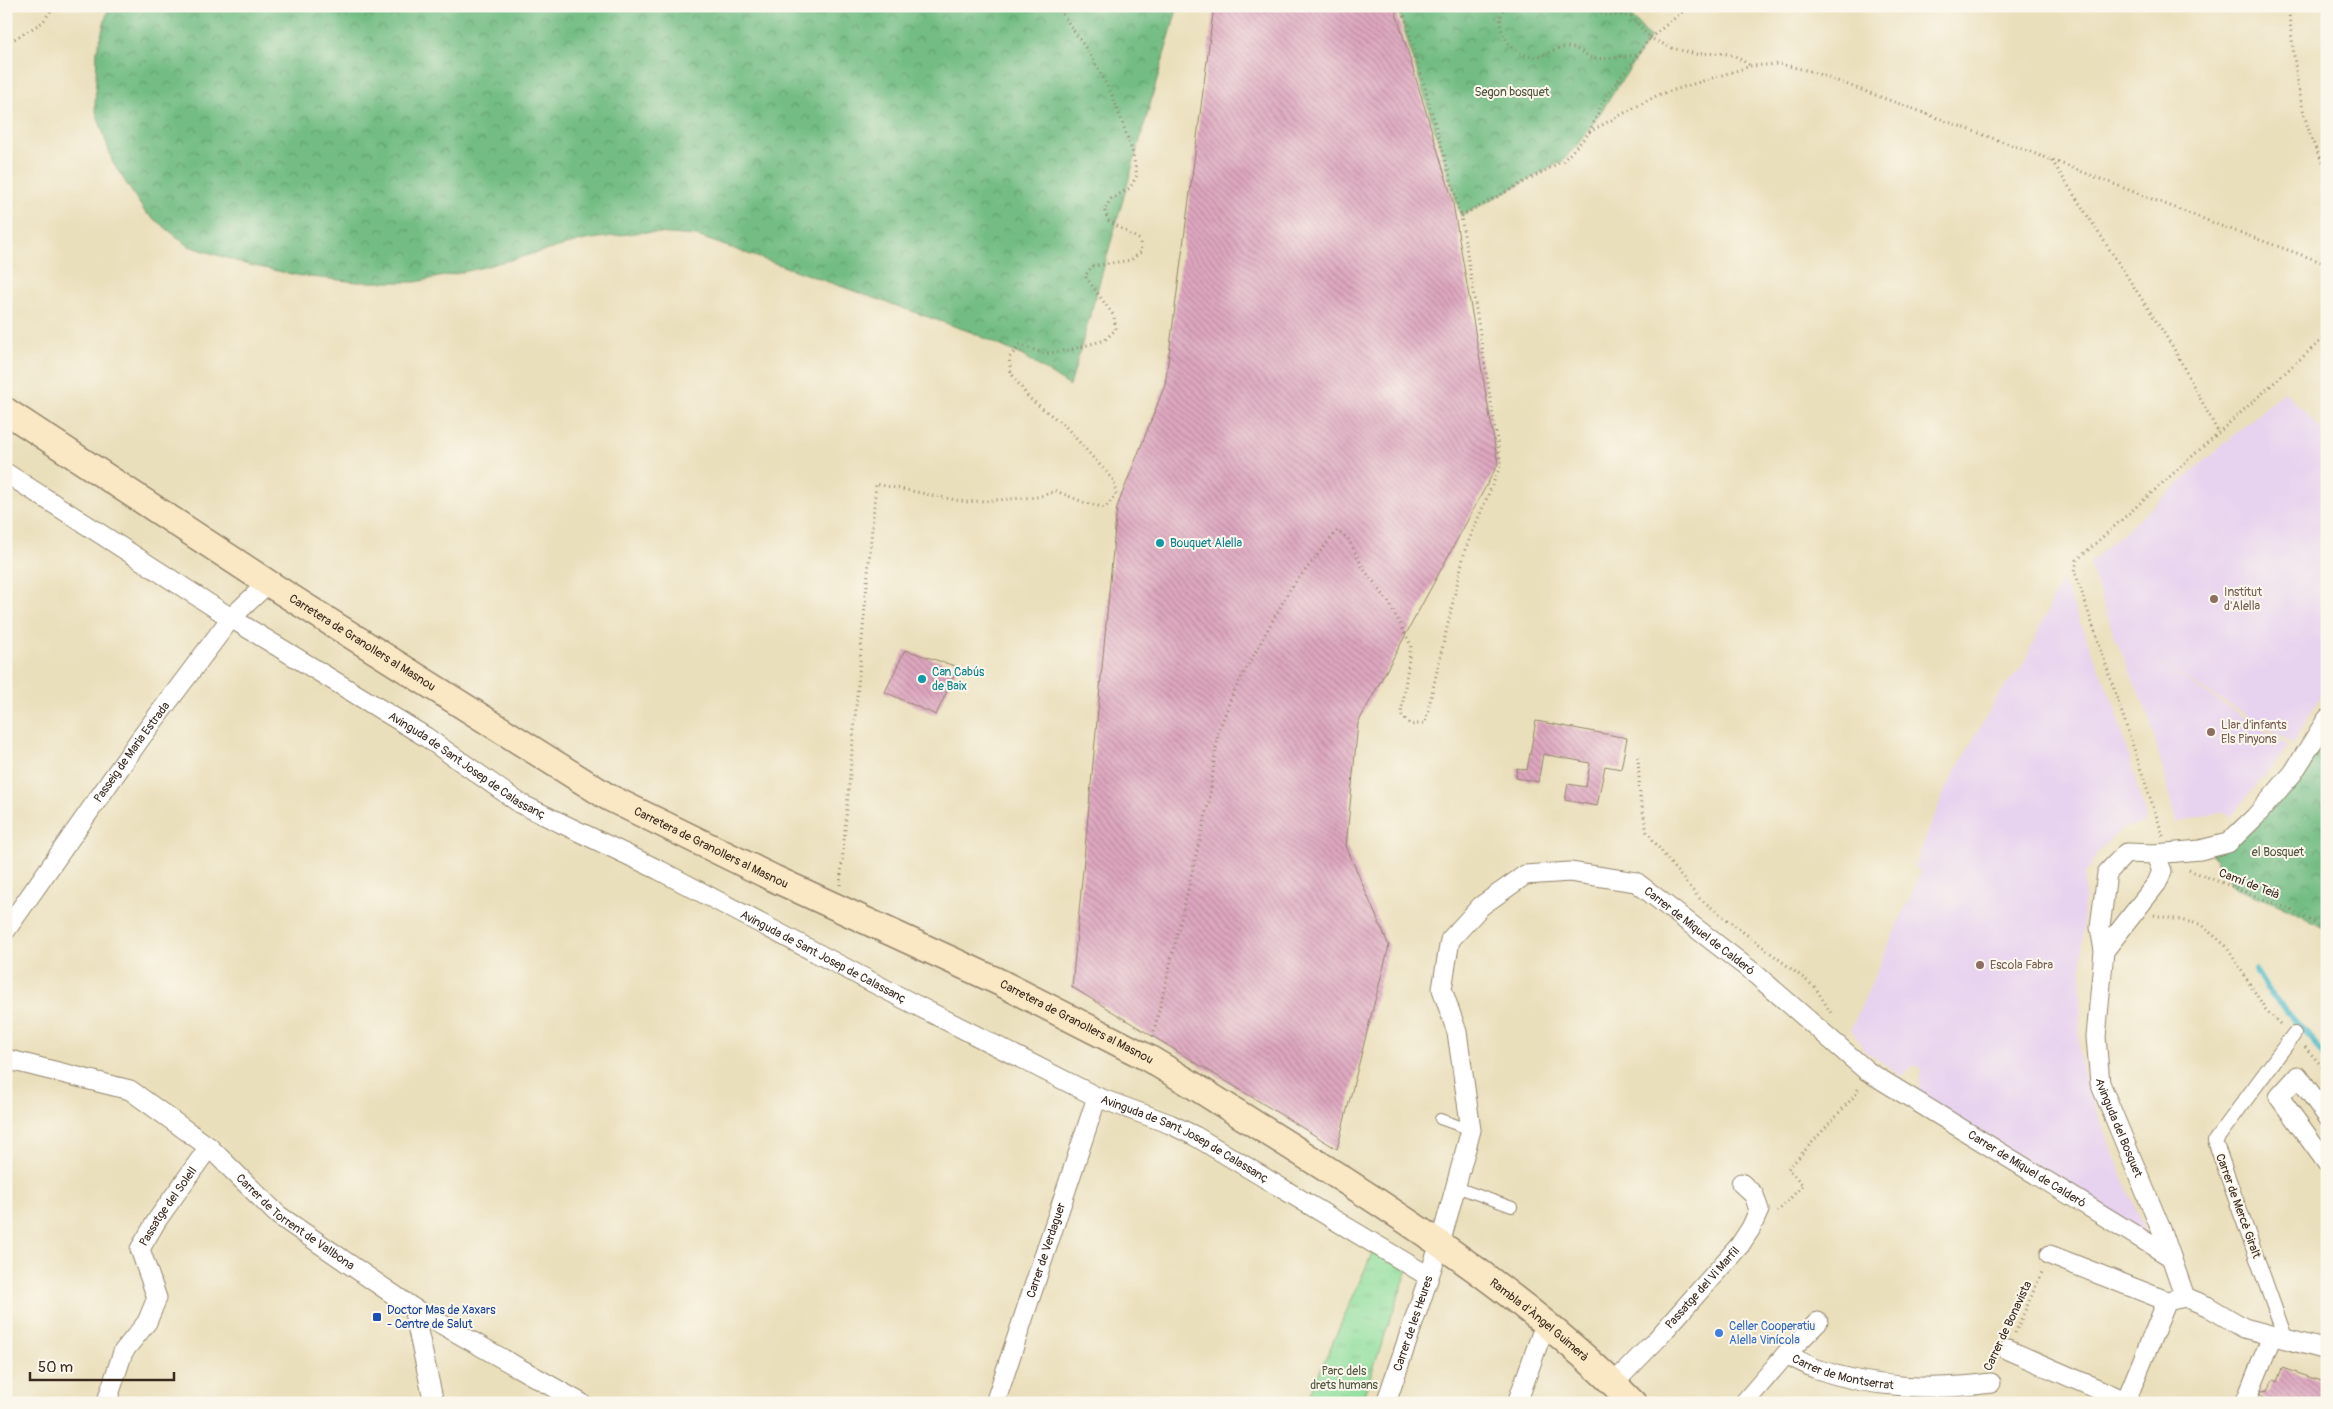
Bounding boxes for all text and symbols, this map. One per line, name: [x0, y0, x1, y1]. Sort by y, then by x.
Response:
park label: Segon bosquet: [1475, 85, 1550, 100]
place label: Bouquet Alella: [1170, 536, 1243, 551]
marker: Bouquet Alella: [1154, 537, 1166, 549]
place label: Institut d'Alella: [2224, 585, 2262, 614]
street label: Carretera de Granollers al Masnou: [286, 591, 438, 694]
marker: Institut d'Alella: [2208, 593, 2220, 605]
place label: Can Cabús de Baix: [932, 665, 985, 694]
marker: Can Cabús de Baix: [916, 673, 928, 685]
street label: Passeig de Maria Estrada: [90, 698, 173, 805]
street label: Avinguda de Sant Josep de Calassanç: [386, 708, 548, 822]
place label: Llar d'infants Els Pinyons: [2221, 718, 2287, 747]
marker: Llar d'infants Els Pinyons: [2205, 726, 2217, 738]
street label: Carretera de Granollers al Masnou: [631, 803, 791, 892]
park label: el Bosquet: [2252, 845, 2304, 860]
street label: Camí de Teià: [2217, 866, 2282, 903]
street label: Carrer de Miquel de Calderó: [1641, 883, 1758, 979]
street label: Avinguda de Sant Josep de Calassanç: [738, 907, 909, 1006]
place label: Escola Fabra: [1990, 958, 2053, 973]
marker: Escola Fabra: [1974, 959, 1986, 971]
street label: Carretera de Granollers al Masnou: [998, 976, 1156, 1067]
street label: Avinguda del Bosquet: [2092, 1078, 2146, 1180]
street label: Avinguda de Sant Josep de Calassanç: [1099, 1092, 1271, 1186]
street label: Carrer de Miquel de Calderó: [1965, 1127, 2089, 1211]
street label: Carrer de Mercè Giralt: [2212, 1152, 2264, 1260]
street label: Passatge del Solell: [136, 1164, 200, 1249]
street label: Carrer de Torrent de Vallbona: [233, 1171, 358, 1273]
street label: Carrer de Verdaguer: [1023, 1200, 1069, 1300]
street label: Passatge del Vi Marfil: [1662, 1243, 1743, 1332]
street label: Carrer de les Heures: [1390, 1273, 1436, 1373]
street label: Rambla d'Àngel Guimerà: [1487, 1275, 1592, 1365]
street label: Carrer de Bonavista: [1981, 1278, 2036, 1373]
place label: Doctor Mas de Xaxars - Centre de Salut: [387, 1303, 496, 1332]
marker: Doctor Mas de Xaxars - Centre de Salut: [371, 1311, 383, 1323]
place label: Celler Cooperatiu Alella Vinícola: [1729, 1319, 1815, 1348]
marker: Celler Cooperatiu Alella Vinícola: [1713, 1327, 1725, 1339]
scale bar: [30, 1349, 174, 1381]
street label: Carrer de Montserrat: [1789, 1351, 1895, 1393]
text: 50 m: [38, 1358, 73, 1377]
park label: Parc dels drets humans: [1310, 1364, 1379, 1393]

